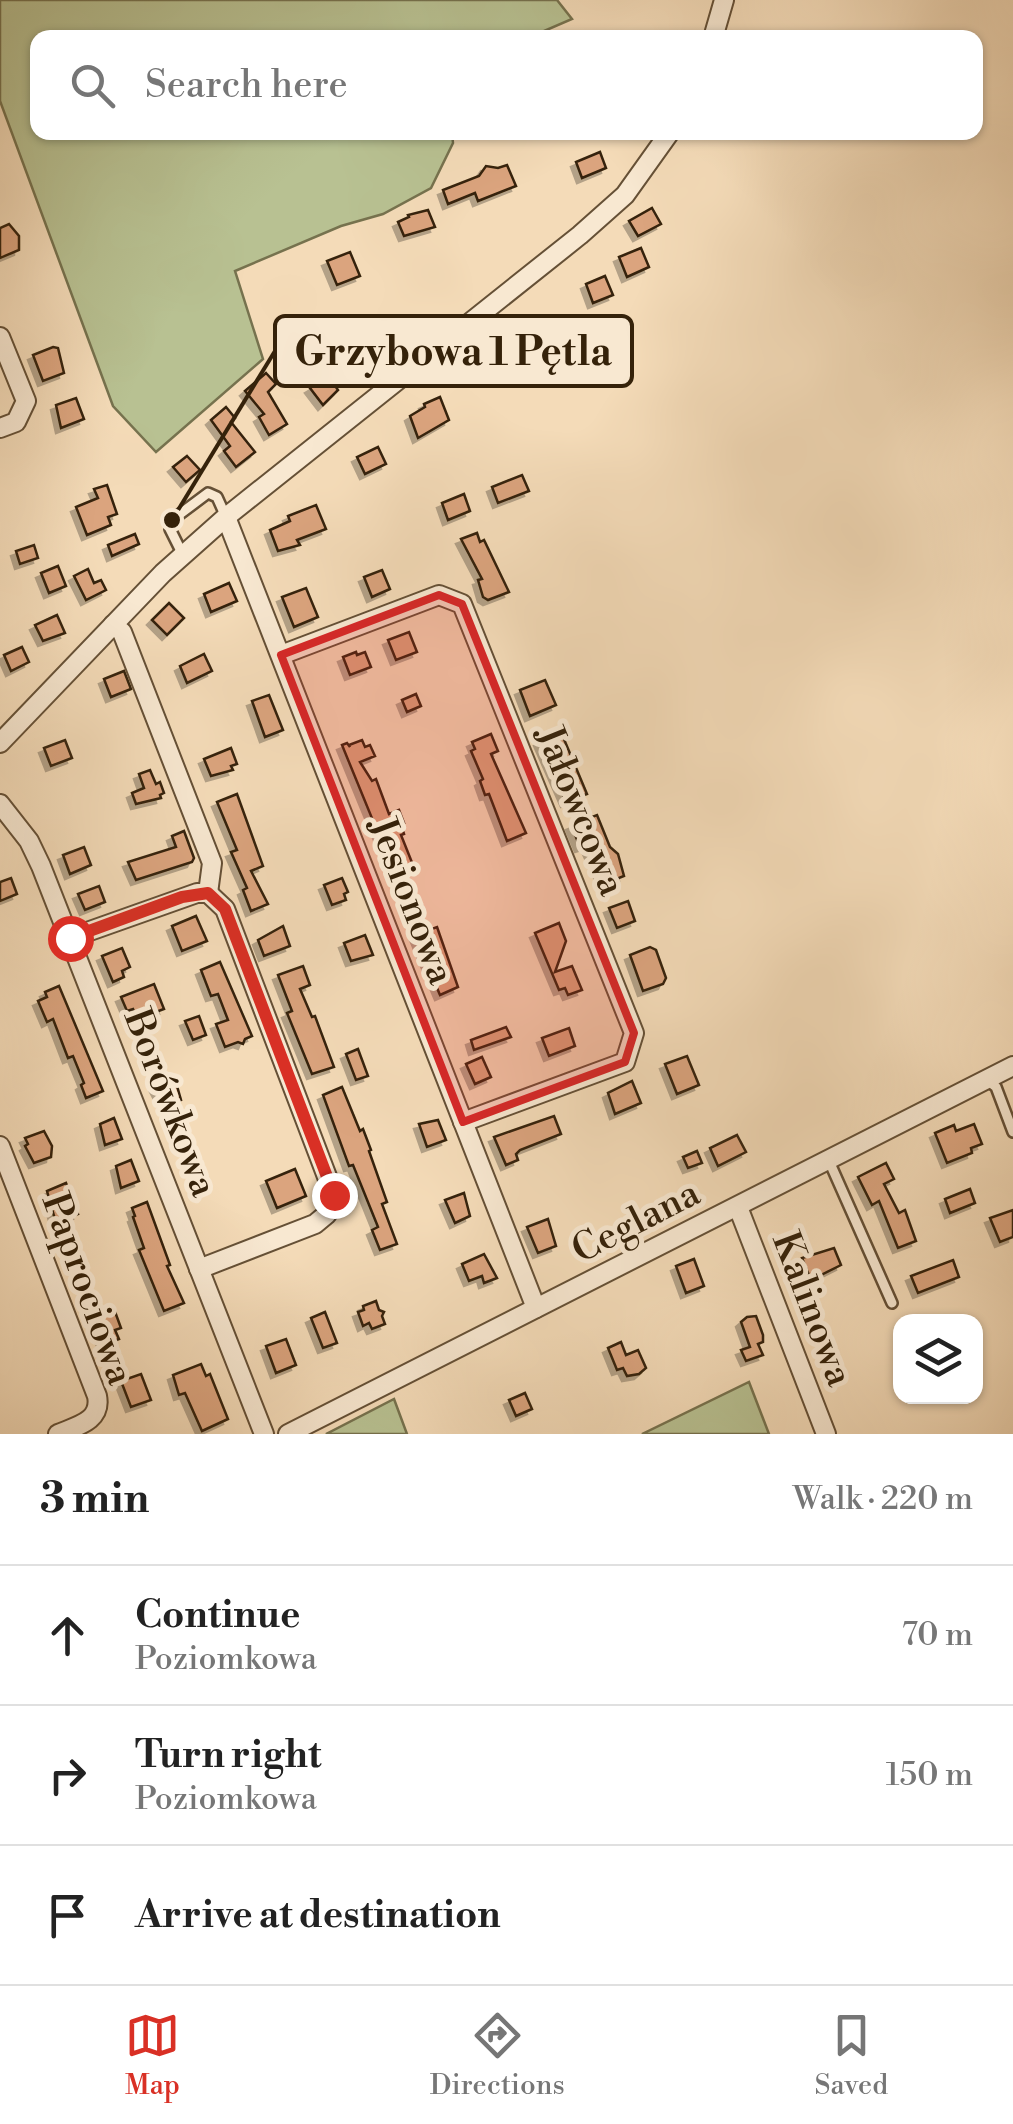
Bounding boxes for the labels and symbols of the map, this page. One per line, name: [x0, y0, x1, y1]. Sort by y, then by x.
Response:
callout: Grzybowa 1 Pętla: [275, 316, 632, 386]
text: Grzybowa 1 Pętla: [294, 328, 612, 378]
street label: Jałowcowa: [524, 718, 636, 903]
street label: Jesionowa: [357, 809, 465, 992]
route start: [48, 916, 94, 962]
street label: Borówkowa: [112, 1002, 227, 1204]
street label: Ceglana: [564, 1170, 709, 1274]
route end: [312, 1173, 358, 1219]
street label: Paprociowa: [31, 1187, 144, 1392]
street label: Kalinowa: [761, 1225, 863, 1393]

